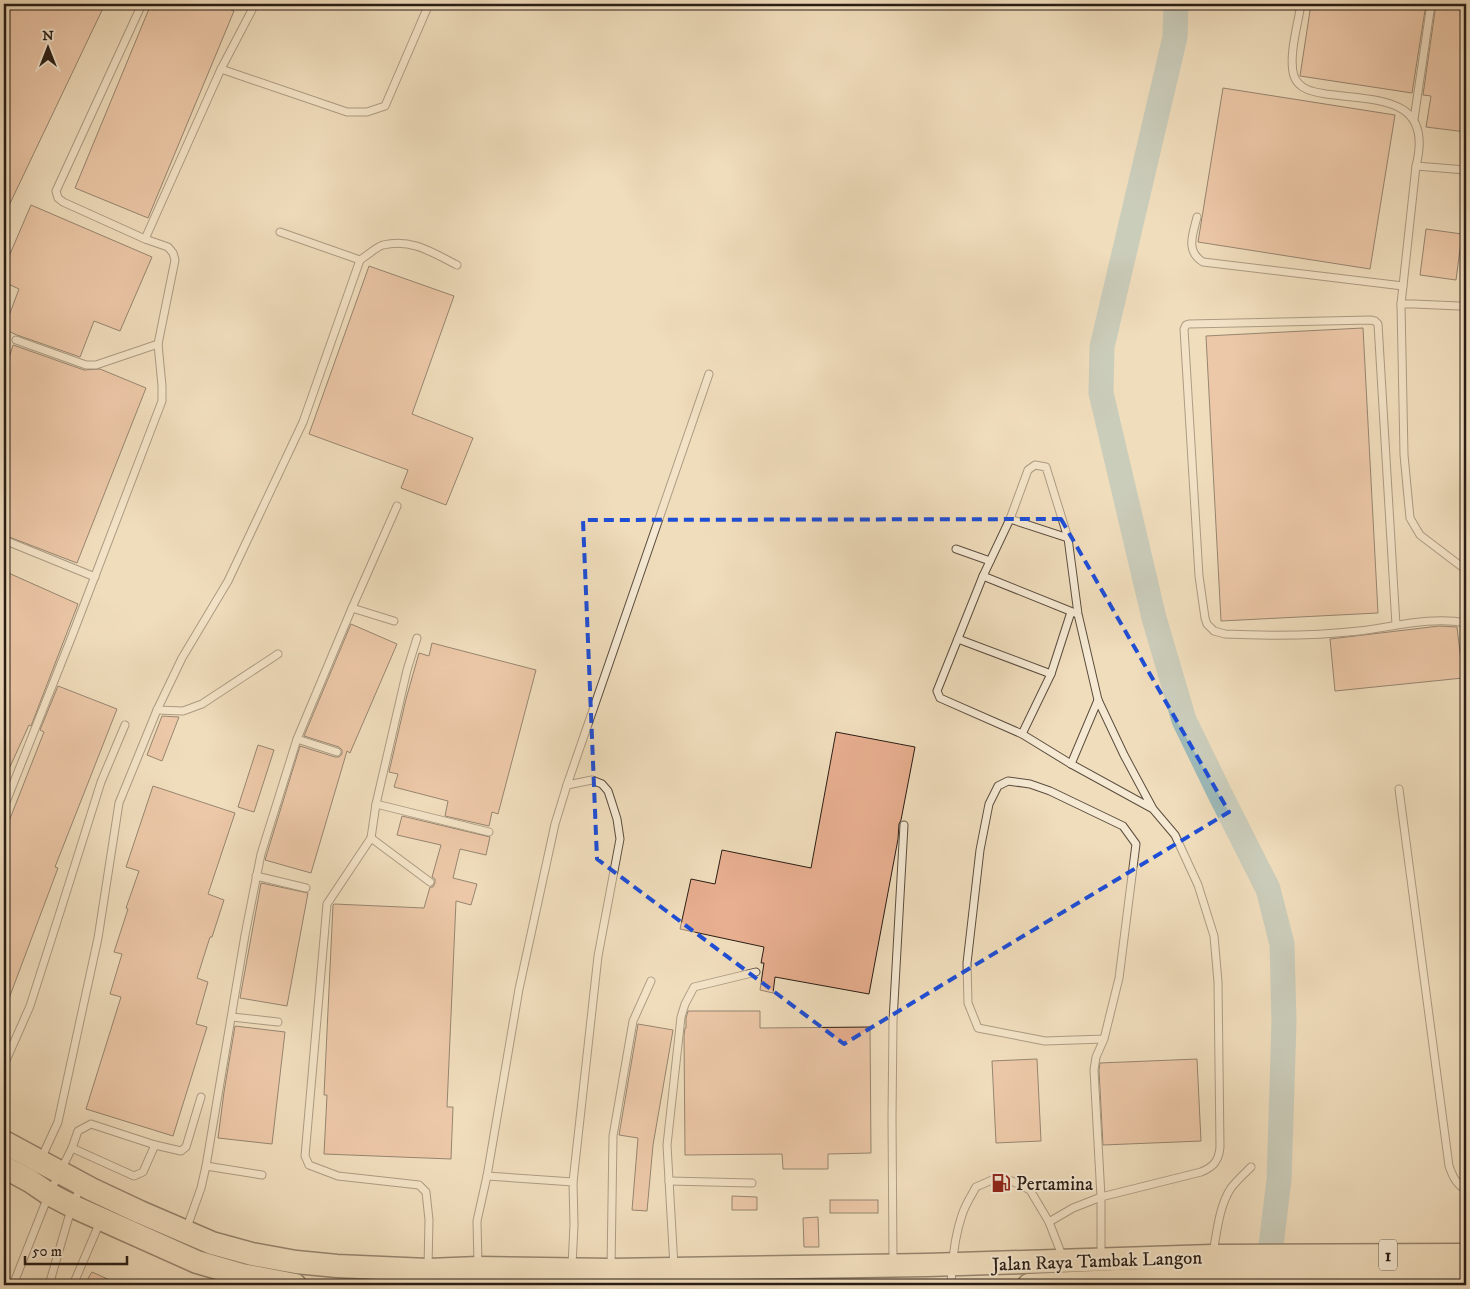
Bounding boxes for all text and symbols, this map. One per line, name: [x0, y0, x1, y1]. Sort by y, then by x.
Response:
north arrow: [22, 22, 72, 72]
text: N: [42, 27, 54, 45]
fuel station icon: Pertamina: [990, 1172, 1012, 1194]
place label: Pertamina: [1016, 1173, 1093, 1196]
scale bar: [25, 1234, 128, 1266]
road number: 1: [1379, 1240, 1397, 1270]
text: 50 m: [32, 1242, 62, 1261]
street label: Jalan Raya Tambak Langon: [990, 1246, 1203, 1277]

